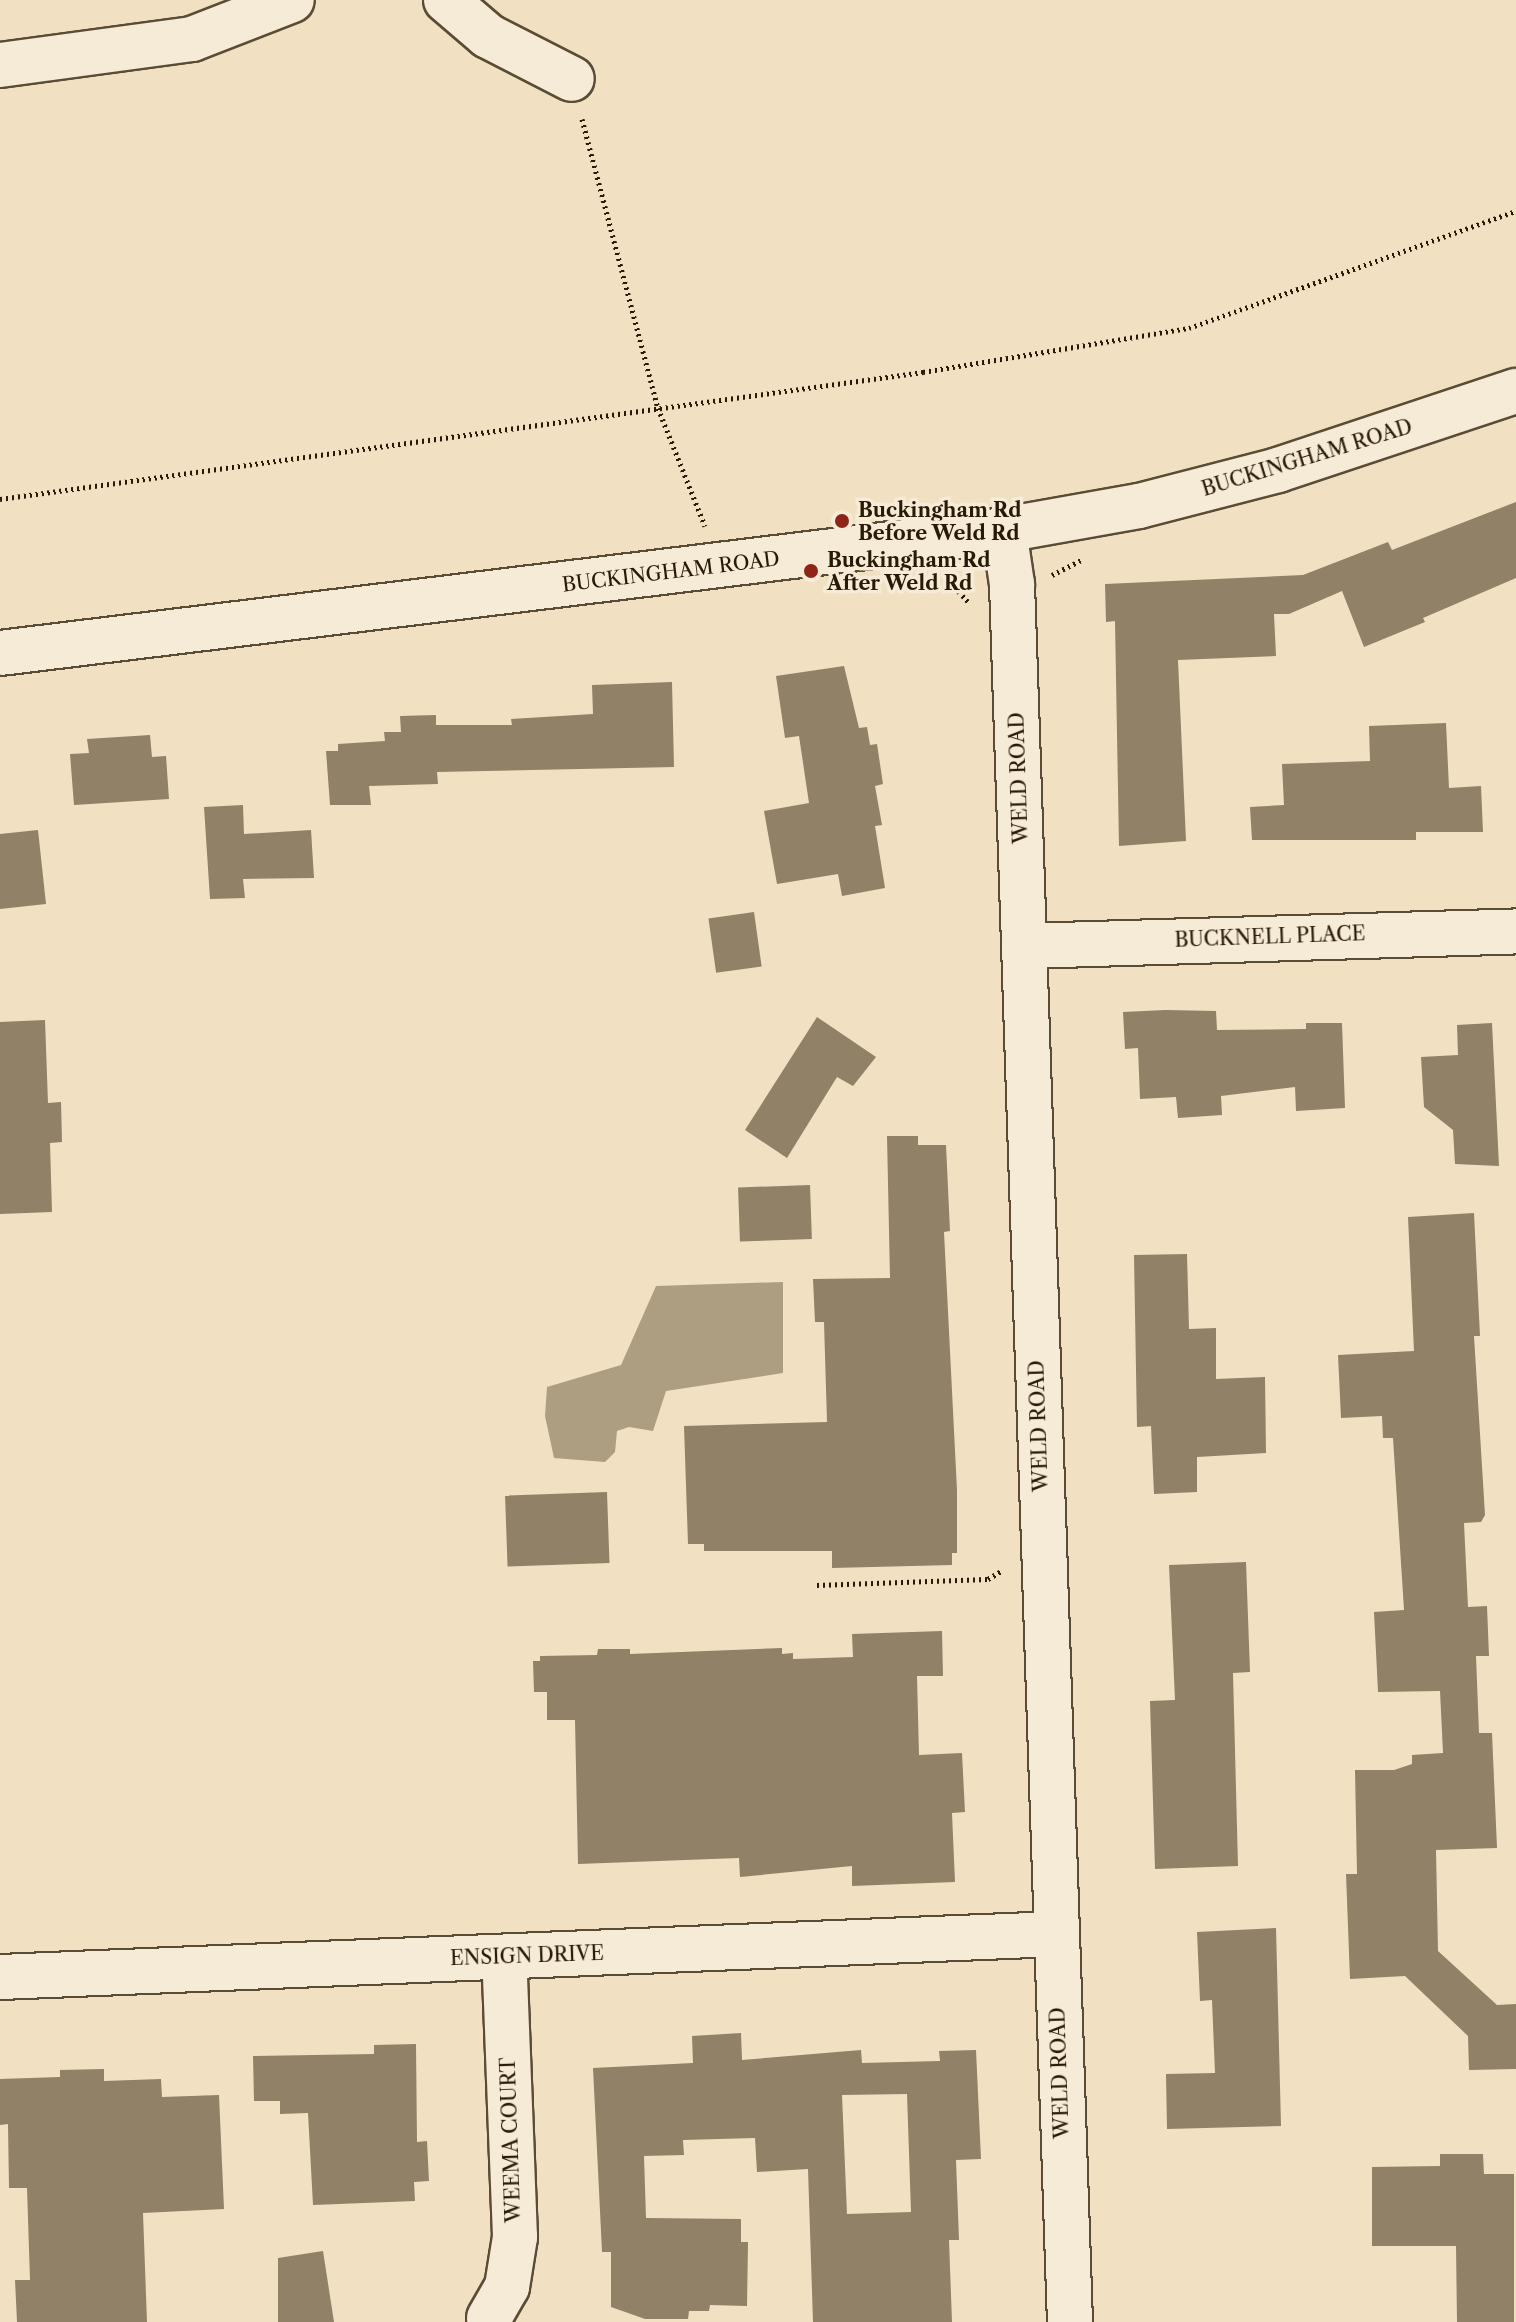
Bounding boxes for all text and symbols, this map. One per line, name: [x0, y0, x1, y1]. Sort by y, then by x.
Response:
street label: BUCKINGHAM ROAD: [1199, 415, 1415, 501]
place label: Buckingham Rd Before Weld Rd: [858, 498, 1022, 545]
marker: Buckingham Rd Before Weld Rd: [833, 512, 851, 530]
street label: BUCKINGHAM ROAD: [561, 547, 781, 597]
place label: Buckingham Rd After Weld Rd: [827, 548, 991, 595]
marker: Buckingham Rd After Weld Rd: [802, 562, 820, 580]
street label: WELD ROAD: [1005, 712, 1033, 844]
street label: BUCKNELL PLACE: [1174, 922, 1366, 952]
street label: WELD ROAD: [1025, 1360, 1053, 1492]
street label: ENSIGN DRIVE: [450, 1941, 604, 1971]
street label: WELD ROAD: [1046, 2007, 1074, 2139]
street label: WEEMA COURT: [496, 2056, 526, 2224]

